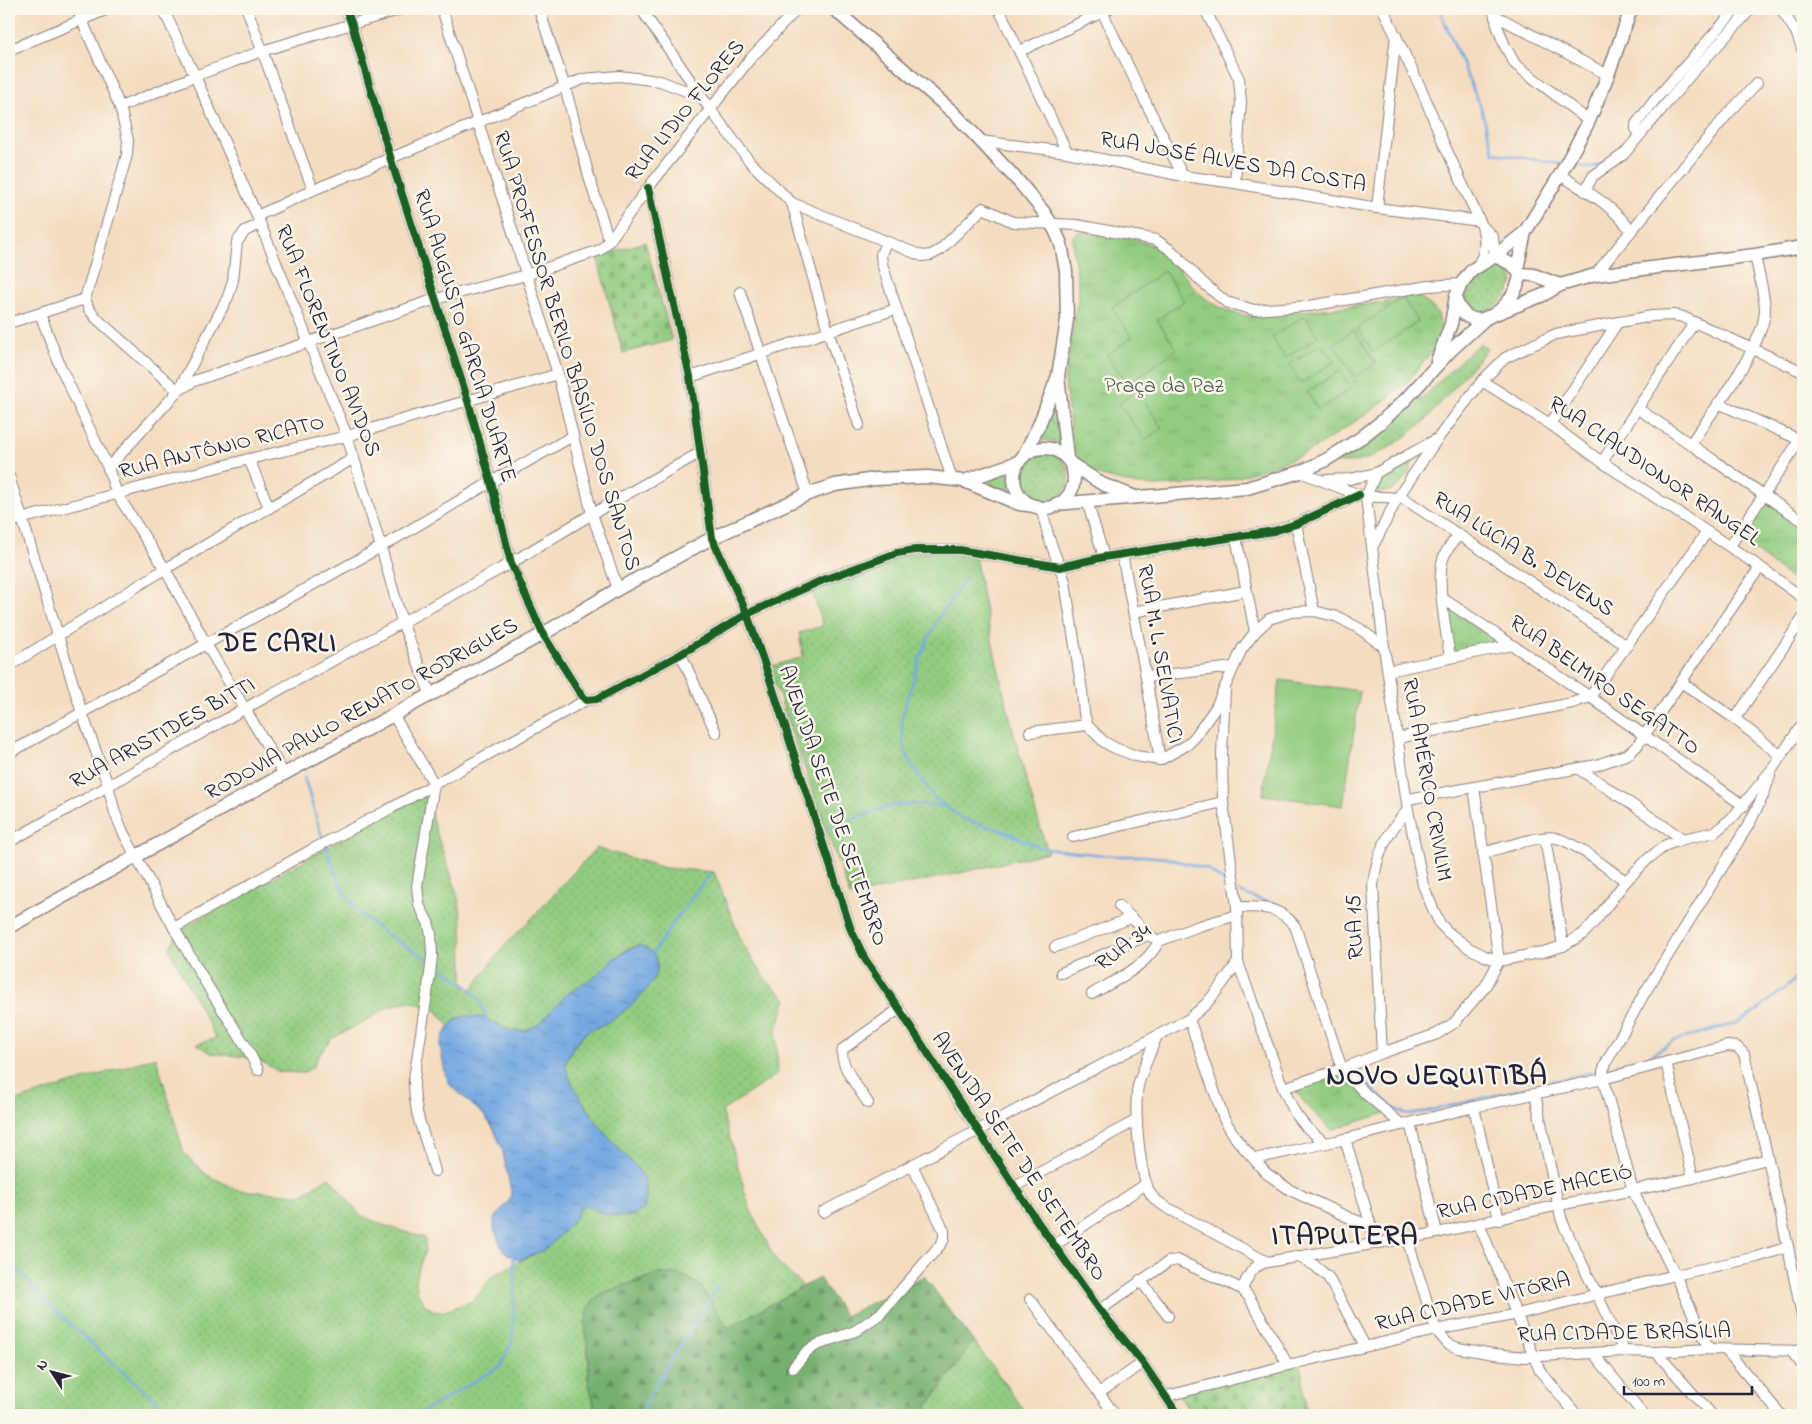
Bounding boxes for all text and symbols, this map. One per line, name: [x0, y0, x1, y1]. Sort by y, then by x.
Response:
street label: RUA LIDIO FLORES: [619, 33, 753, 189]
street label: RUA JOSÉ ALVES DA COSTA: [1097, 124, 1369, 202]
street label: RUA PROFESSOR BERILO BASÍLIO DOS SANTOS: [484, 127, 648, 575]
street label: RUA AUGUSTO GARCIA DUARTE: [404, 186, 524, 486]
street label: RUA FLORENTINO AVIDOS: [266, 220, 388, 462]
park label: Praça da Paz: [1104, 371, 1225, 403]
street label: RUA CLAUDIONOR RANGEL: [1541, 389, 1767, 556]
street label: RUA ANTÔNIO RICATO: [116, 407, 328, 489]
street label: RUA LÚCIA B. DEVENS: [1426, 484, 1620, 626]
street label: RUA M. L. SELVATICI: [1128, 562, 1190, 746]
street label: RUA BELMIRO SEGATTO: [1502, 608, 1706, 764]
street label: RODOVIA PAULO RENATO RODRIGUES: [200, 610, 524, 810]
district label: DE CARLI: [217, 624, 337, 665]
street label: AVENIDA SETE DE SETEMBRO: [769, 661, 895, 951]
street label: RUA ARISTIDES BITTI: [65, 670, 261, 798]
street label: RUA AMÉRICO CRIVILIM: [1392, 676, 1460, 884]
street label: RUA 15: [1339, 894, 1373, 960]
street label: RUA 34: [1089, 916, 1159, 980]
street label: AVENIDA SETE DE SETEMBRO: [922, 1026, 1114, 1288]
district label: NOVO JEQUITIBÁ: [1326, 1056, 1548, 1098]
street label: RUA CIDADE MACEIÓ: [1434, 1157, 1636, 1229]
district label: ITAPUTERA: [1272, 1217, 1418, 1258]
street label: RUA CIDADE VITÓRIA: [1372, 1265, 1574, 1341]
street label: RUA CIDADE BRASÍLIA: [1517, 1316, 1731, 1352]
north arrow: [28, 1346, 78, 1396]
text: N: [31, 1355, 54, 1375]
scale bar: [1624, 1364, 1752, 1396]
text: 100 m: [1632, 1371, 1665, 1393]

